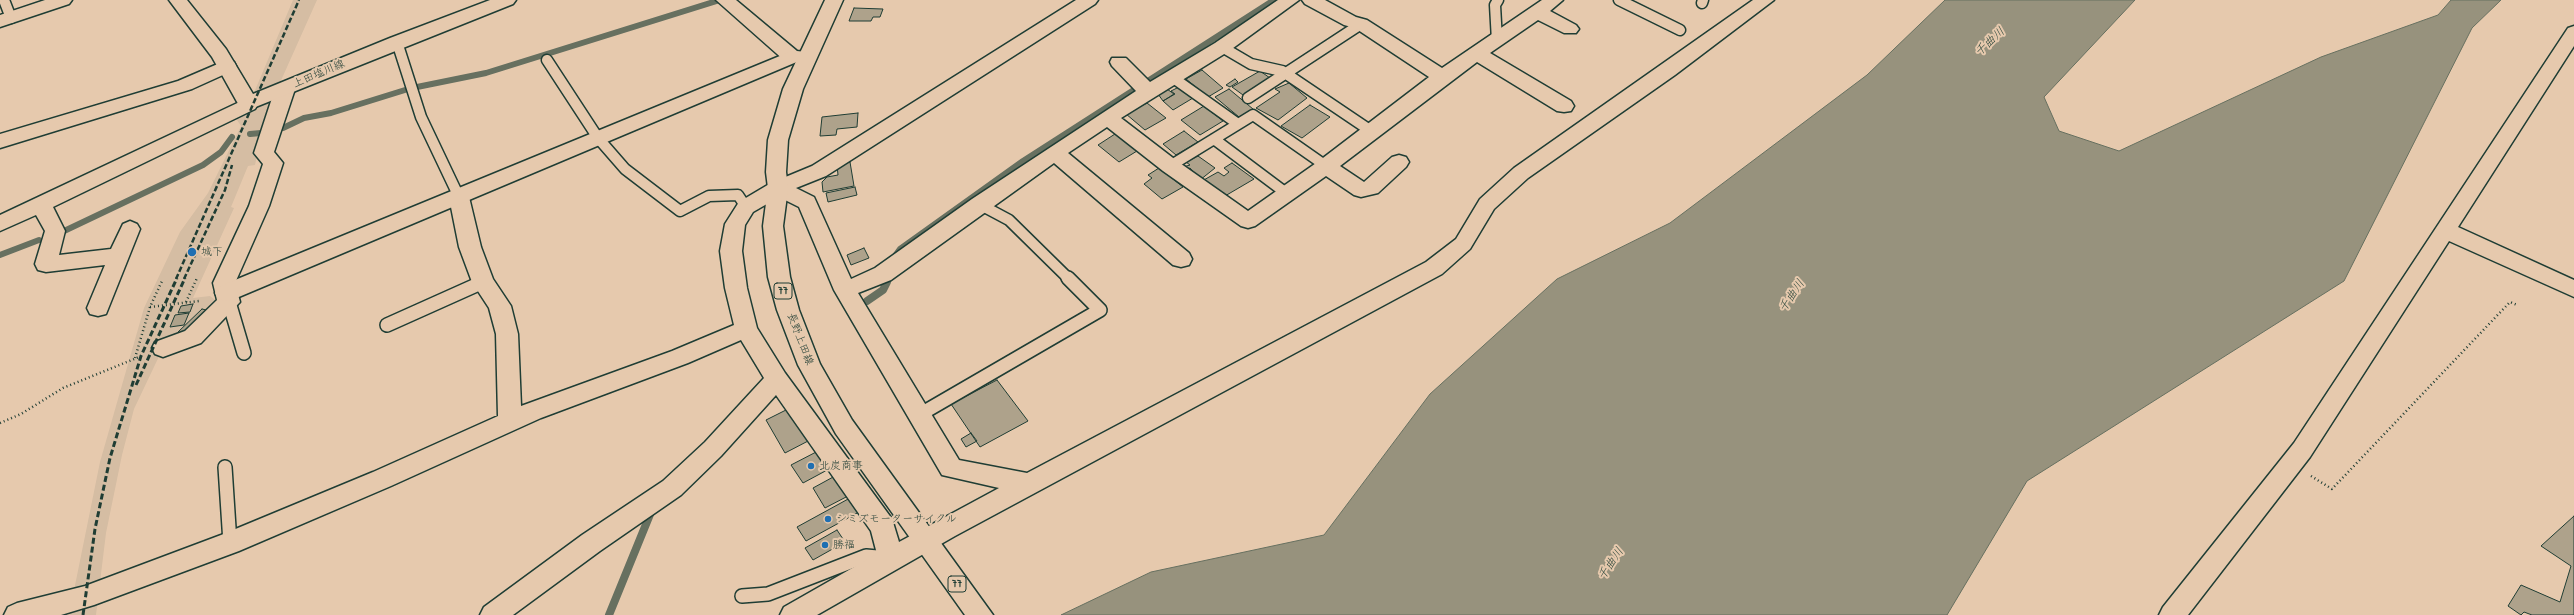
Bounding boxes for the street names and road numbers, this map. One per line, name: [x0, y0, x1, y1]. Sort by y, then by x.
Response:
street label: 上田塩川線: [291, 57, 347, 91]
road number: 77: [774, 283, 792, 299]
street label: 長野上田線: [784, 311, 816, 367]
road number: 77: [948, 576, 966, 592]

